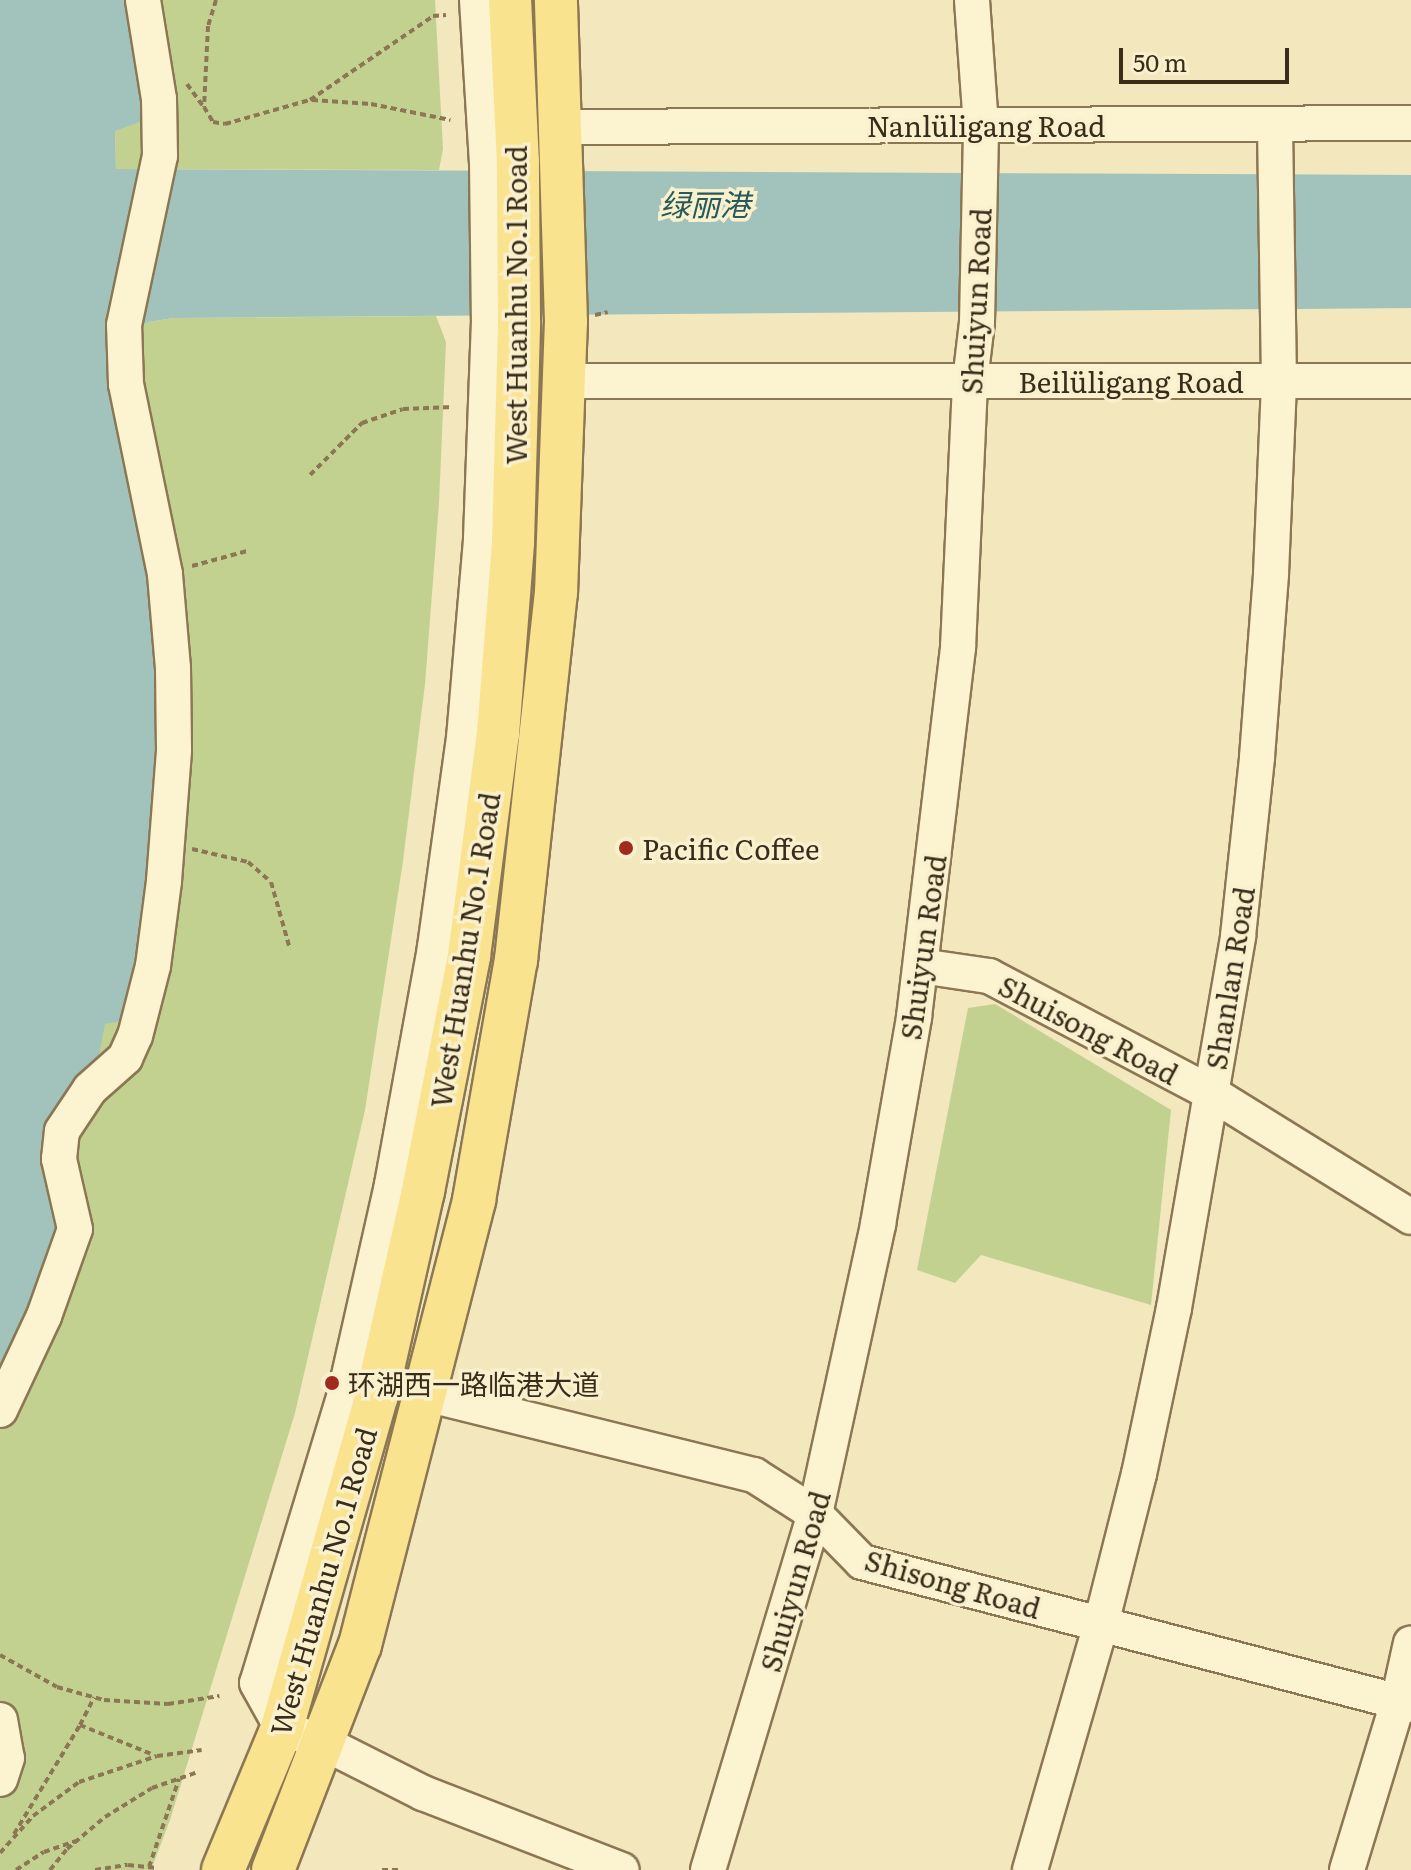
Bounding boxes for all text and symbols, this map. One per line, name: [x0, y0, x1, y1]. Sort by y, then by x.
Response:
scale bar: [1123, 32, 1293, 82]
text: 50 m: [1133, 44, 1187, 79]
street label: Nanlüligang Road: [867, 108, 1105, 142]
street label: West Huanhu No.1 Road: [498, 145, 532, 465]
water label: 绿丽港: [660, 185, 750, 221]
street label: Shuiyun Road: [953, 207, 997, 395]
street label: Beilüligang Road: [1018, 364, 1244, 398]
street label: West Huanhu No.1 Road: [422, 790, 506, 1110]
place label: Pacific Coffee: [642, 831, 819, 865]
marker: Pacific Coffee: [617, 839, 635, 857]
street label: Shuiyun Road: [892, 852, 952, 1042]
street label: Shanlan Road: [1198, 884, 1260, 1072]
street label: Shuisong Road: [994, 968, 1184, 1090]
place label: 环湖西一路临港大道: [348, 1366, 600, 1400]
marker: 环湖西一路临港大道: [323, 1374, 341, 1392]
street label: West Huanhu No.1 Road: [262, 1423, 382, 1739]
street label: Shuiyun Road: [752, 1487, 836, 1675]
street label: Shisong Road: [861, 1542, 1045, 1624]

